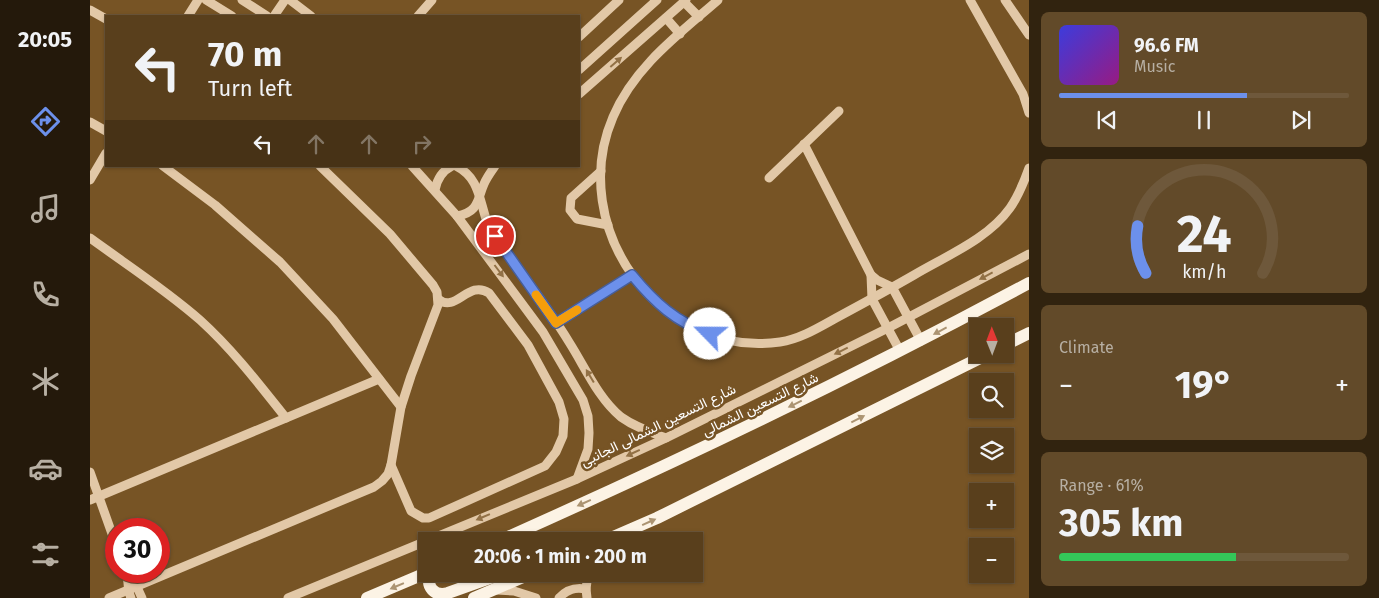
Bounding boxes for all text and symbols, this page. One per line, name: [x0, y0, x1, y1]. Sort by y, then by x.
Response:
text: 20:05: [18, 26, 72, 53]
text: 70 m: [208, 33, 282, 75]
text: 96.6 FM: [1134, 34, 1199, 57]
icon: left: [125, 35, 190, 100]
one-way arrow: [609, 56, 622, 67]
text: Music: [1134, 57, 1175, 76]
text: Turn left: [208, 75, 292, 102]
icon: directions: [28, 104, 63, 139]
icon: previous: [1093, 106, 1121, 134]
icon: pause: [1190, 106, 1218, 134]
icon: next: [1287, 106, 1315, 134]
icon: left: [249, 130, 277, 158]
icon: ahead: [302, 130, 330, 158]
icon: ahead: [355, 130, 383, 158]
icon: right: [408, 130, 436, 158]
icon: music: [28, 191, 63, 226]
text: 24: [1177, 203, 1231, 266]
pin: [474, 215, 516, 257]
icon: arrive: [481, 222, 509, 250]
text: km/h: [1182, 261, 1226, 283]
one-way arrow: [493, 264, 504, 277]
one-way arrow: [979, 272, 993, 280]
icon: phone: [28, 277, 63, 312]
position arrow: [683, 307, 735, 359]
north arrow: [969, 318, 1014, 362]
map controls: [969, 318, 1014, 583]
one-way arrow: [933, 327, 947, 335]
text: Climate: [1059, 338, 1114, 357]
one-way arrow: [834, 347, 848, 355]
text: 19°: [1175, 362, 1233, 408]
icon: climate: [28, 364, 63, 399]
street label: شارع التسعين الشمالى: [699, 369, 822, 442]
text: −: [1059, 369, 1073, 402]
text: +: [1335, 369, 1349, 402]
one-way arrow: [585, 370, 594, 383]
button: search: [969, 373, 1014, 418]
street label: شارع التسعين الشمالى الجانبى: [578, 380, 740, 472]
one-way arrow: [788, 400, 802, 408]
one-way arrow: [850, 415, 865, 423]
button: layers: [969, 428, 1014, 473]
one-way arrow: [626, 449, 640, 457]
icon: car: [28, 451, 63, 486]
text: Range · 61%: [1059, 476, 1144, 495]
button: +: [969, 483, 1014, 528]
one-way arrow: [577, 500, 591, 508]
text: 305 km: [1059, 500, 1183, 546]
one-way arrow: [476, 514, 490, 522]
one-way arrow: [642, 517, 656, 525]
speed limit sign: 30: [105, 518, 170, 583]
icon: filters: [28, 537, 63, 572]
button: −: [969, 538, 1014, 583]
text: 20:06 · 1 min · 200 m: [474, 545, 647, 568]
one-way arrow: [390, 582, 404, 590]

